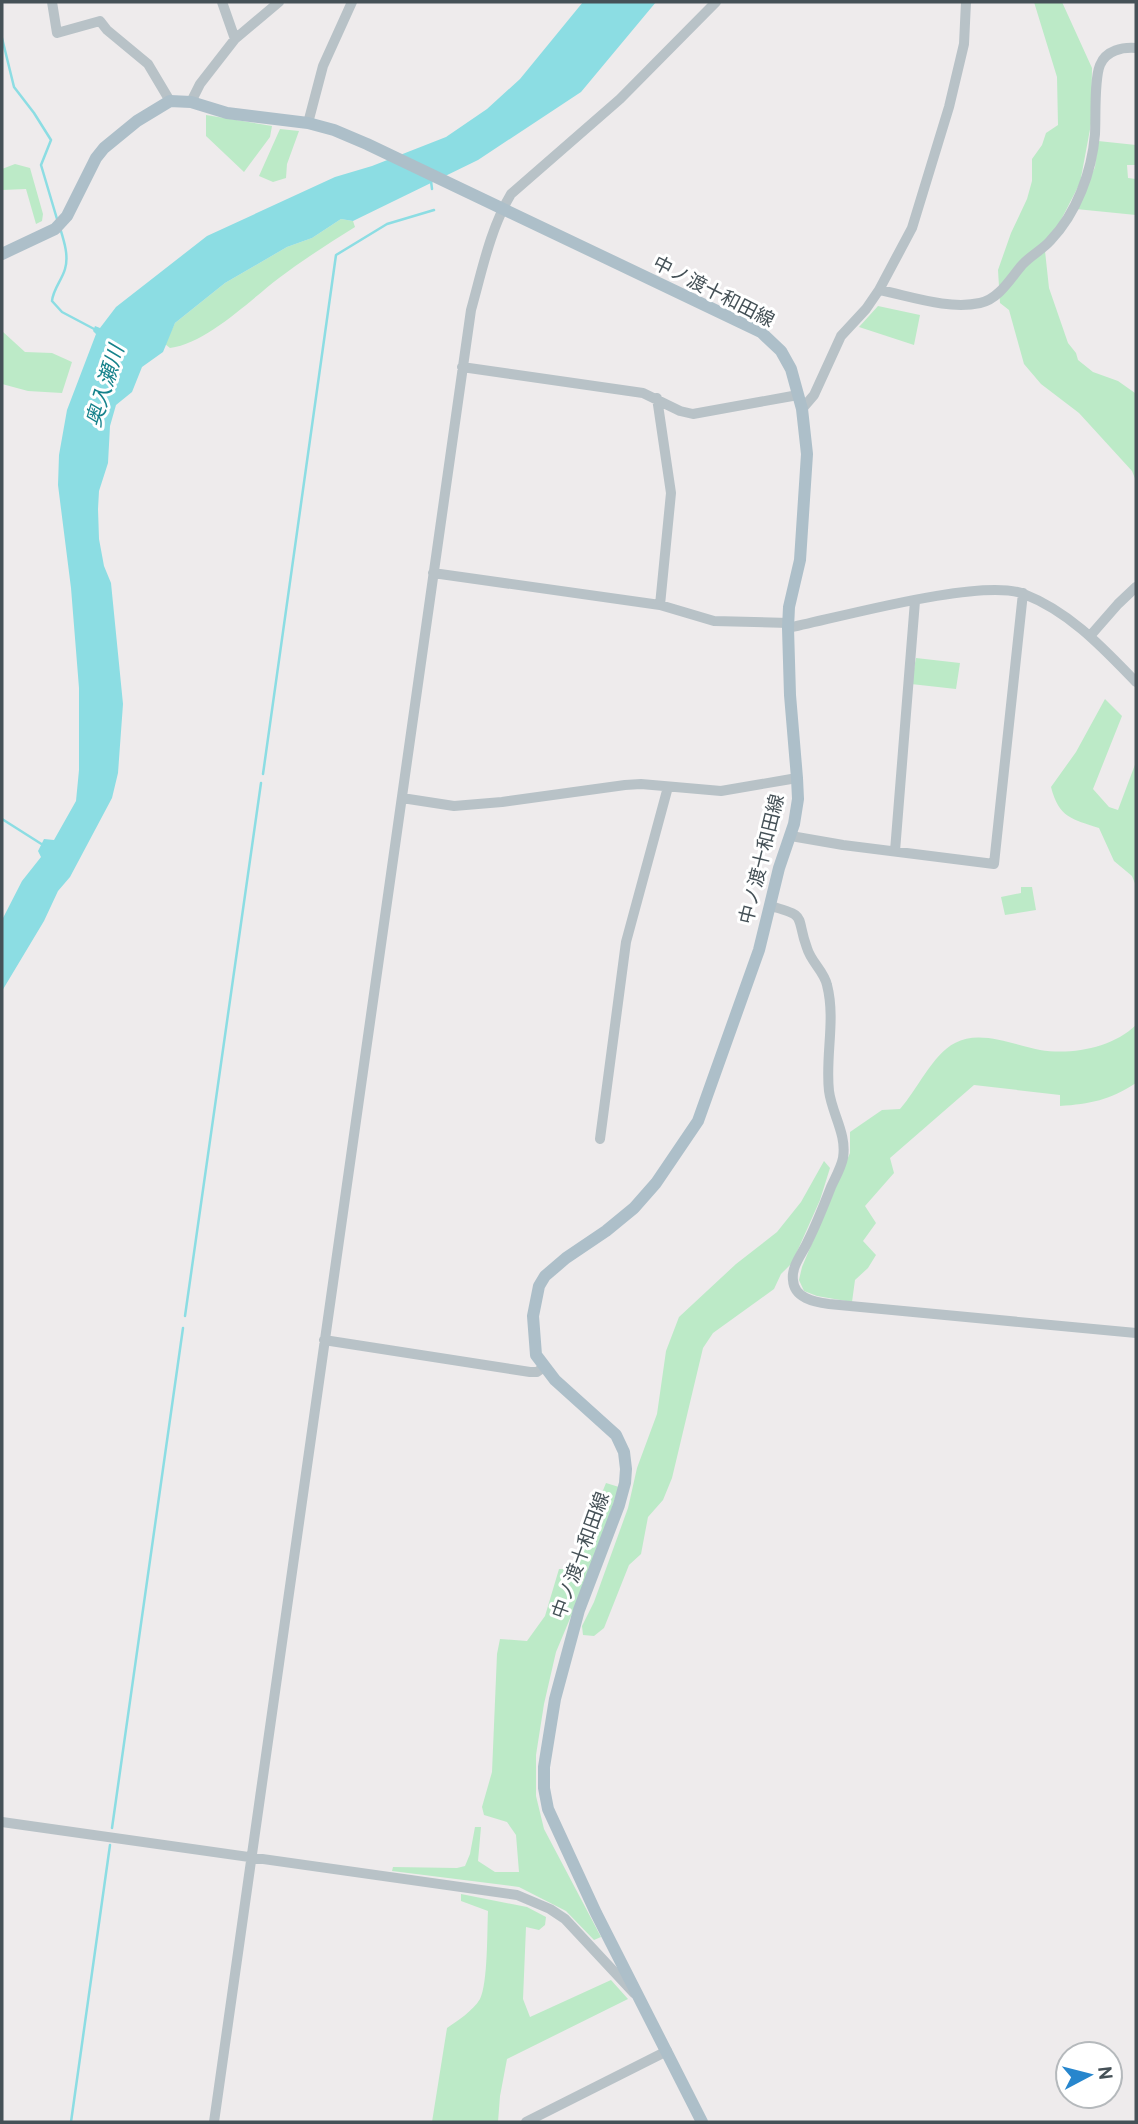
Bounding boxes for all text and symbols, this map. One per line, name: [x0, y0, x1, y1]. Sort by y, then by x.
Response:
street label: 中ノ渡十和田線: [648, 252, 778, 334]
water label: 奥入瀬川: [81, 340, 132, 431]
street label: 中ノ渡十和田線: [735, 792, 791, 927]
street label: 中ノ渡十和田線: [548, 1489, 616, 1622]
north arrow: [1054, 2040, 1124, 2110]
text: N: [1091, 2065, 1117, 2081]

